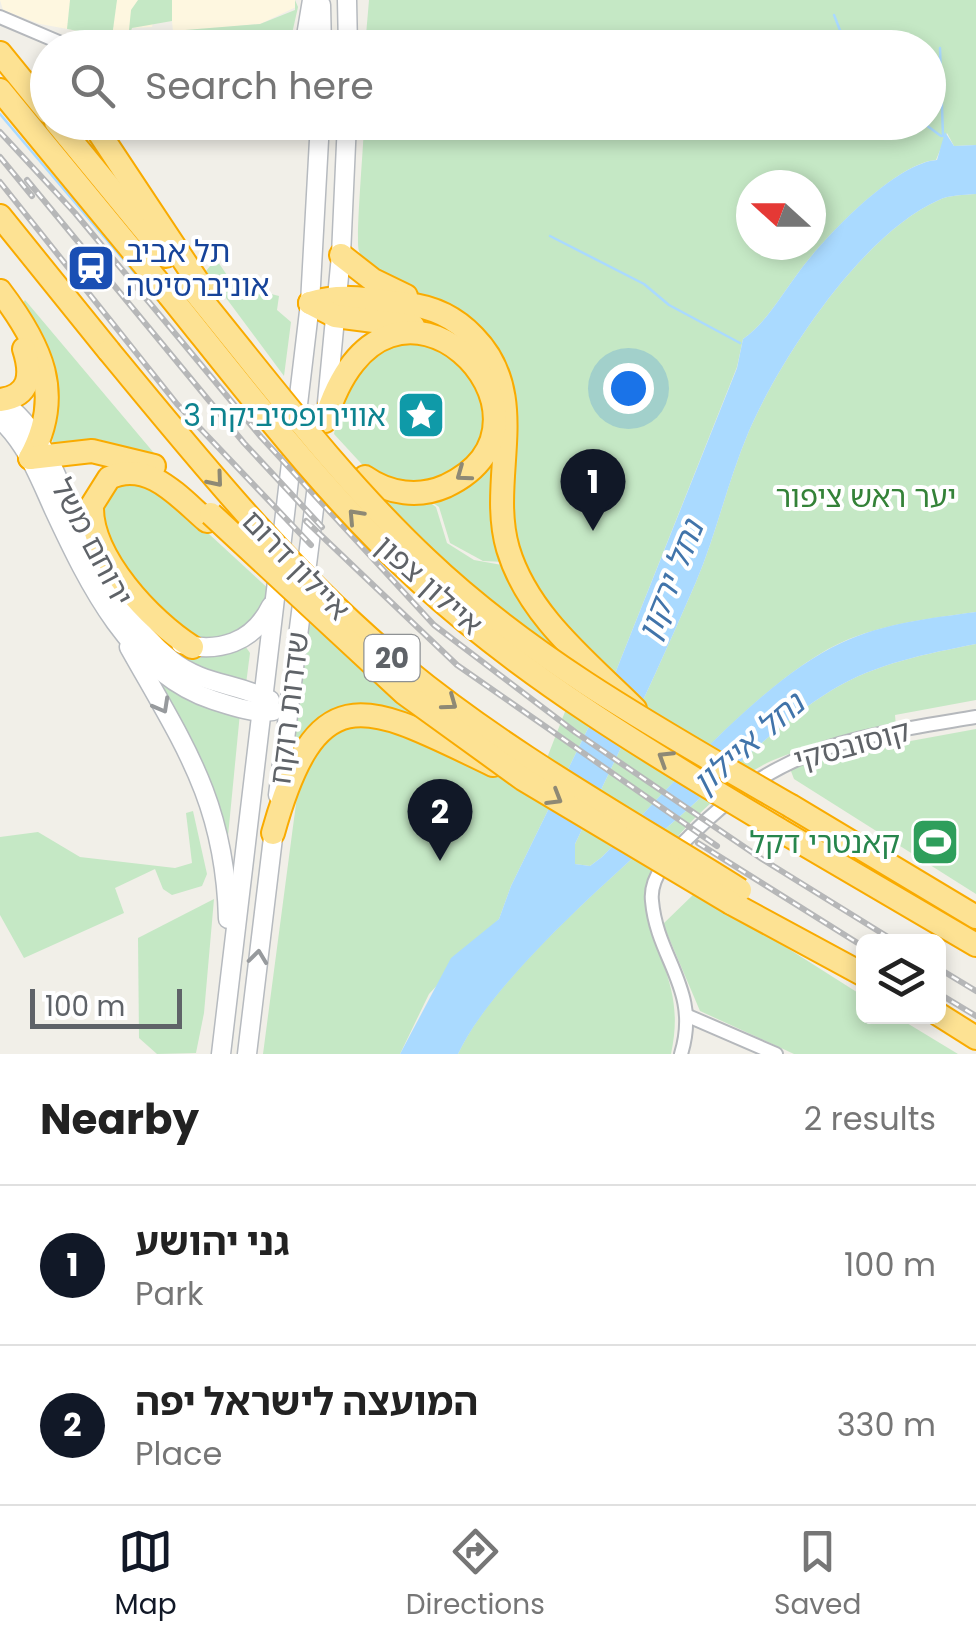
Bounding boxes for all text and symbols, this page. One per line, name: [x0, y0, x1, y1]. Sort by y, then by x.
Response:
search box: [30, 30, 946, 140]
icon: search: [65, 58, 120, 113]
text: Search here: [145, 59, 374, 112]
north arrow: [736, 170, 826, 260]
place label: תל אביב אוניברסיטה: [126, 230, 269, 307]
station icon: תל אביב אוניברסיטה: [65, 242, 117, 294]
your location: [603, 363, 654, 414]
place icon: אווירופסיביקה 3: [395, 389, 447, 441]
place label: אווירופסיביקה 3: [183, 394, 386, 437]
pin: 1: [560, 448, 626, 531]
one-way arrow: [456, 462, 474, 479]
one-way arrow: [204, 468, 222, 486]
street label: ירוחם משל: [40, 471, 144, 613]
park label: יער ראש ציפור: [776, 475, 956, 518]
street label: איילון דרום: [232, 500, 360, 630]
one-way arrow: [349, 509, 367, 528]
water label: נחל ירקון: [626, 512, 715, 647]
street label: איילון צפון: [366, 525, 492, 645]
street label: שדרות רוקח: [258, 629, 320, 787]
road number: 20: [364, 635, 420, 681]
water label: נחל איילון: [682, 681, 815, 804]
one-way arrow: [439, 691, 458, 709]
one-way arrow: [149, 695, 169, 713]
street label: קוסובסקי: [789, 709, 915, 781]
one-way arrow: [658, 751, 676, 770]
pin: 2: [408, 778, 472, 861]
one-way arrow: [544, 786, 562, 805]
sports icon: קאנטרי דקל: [909, 816, 961, 868]
place label: קאנטרי דקל: [749, 821, 900, 864]
map controls: [856, 934, 946, 1024]
button: layers: [856, 934, 946, 1024]
one-way arrow: [247, 949, 268, 965]
scale bar: [30, 984, 182, 1028]
text: 100 m: [45, 987, 125, 1026]
text: Nearby: [40, 1090, 199, 1149]
text: 2 results: [804, 1096, 936, 1141]
text: גני יהושע: [135, 1215, 290, 1268]
text: 1: [66, 1242, 79, 1287]
text: 100 m: [844, 1242, 936, 1287]
text: Park: [135, 1271, 204, 1316]
text: המועצה לישראל יפה: [135, 1375, 478, 1428]
text: 2: [63, 1402, 82, 1447]
text: 330 m: [837, 1402, 936, 1447]
text: Place: [135, 1431, 222, 1476]
tab: Map: [115, 1524, 177, 1626]
tab: Directions: [406, 1524, 545, 1626]
tab: Saved: [774, 1524, 861, 1626]

